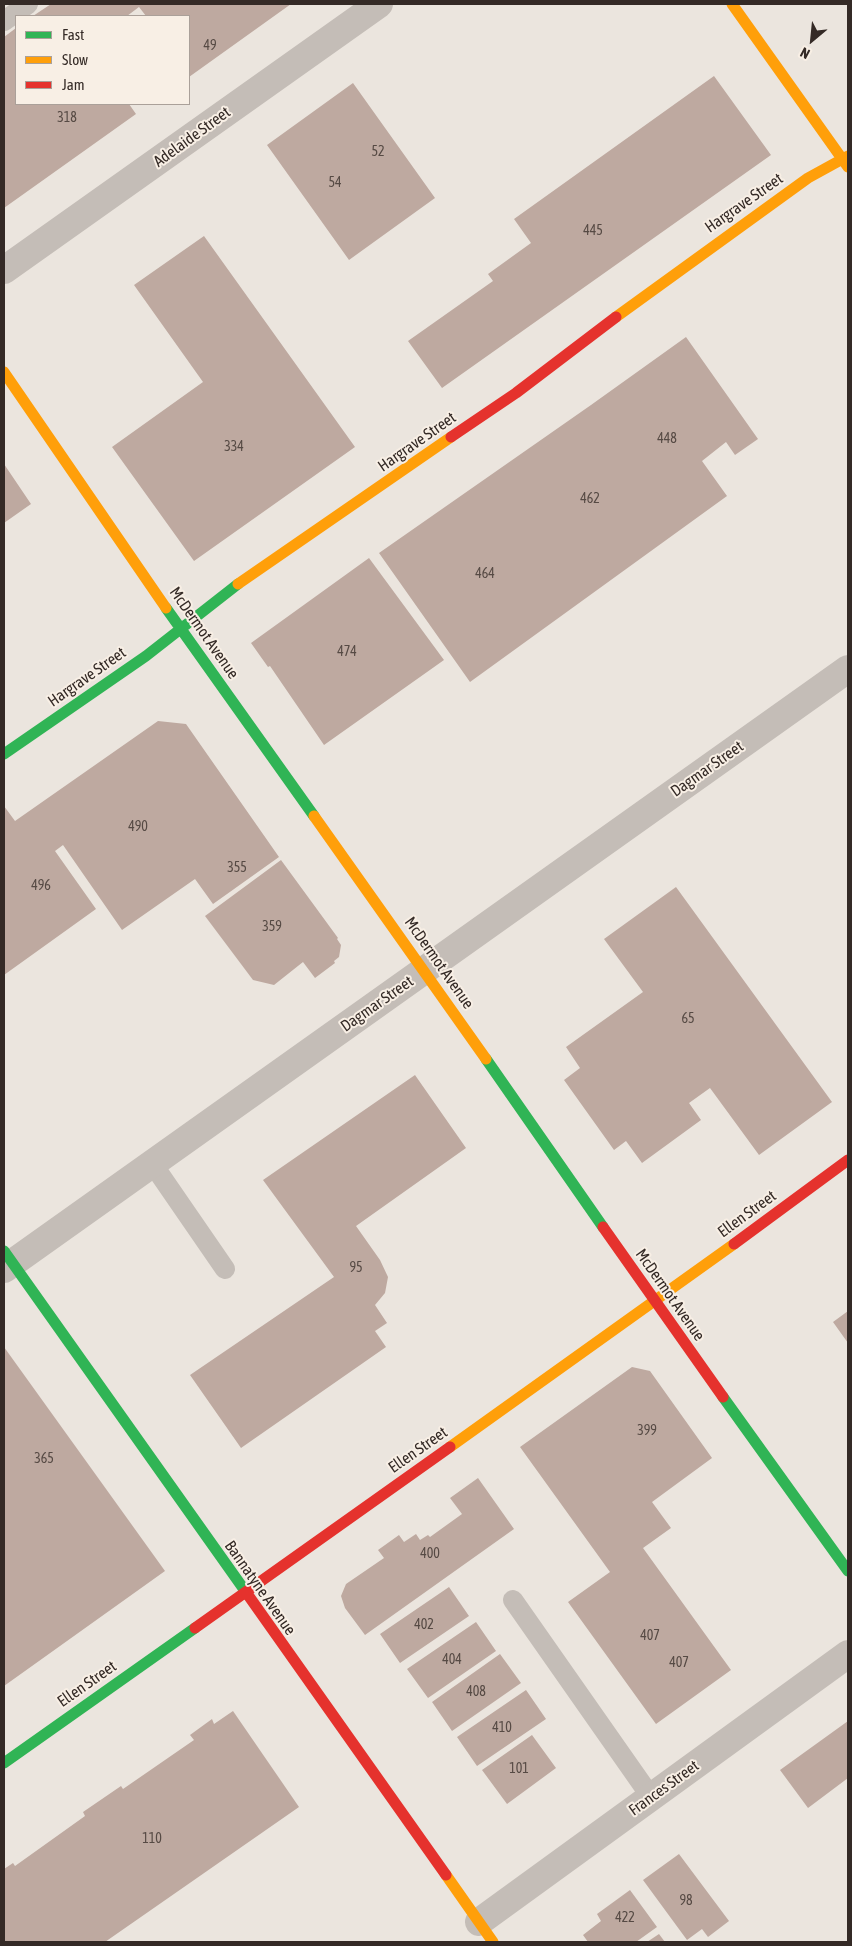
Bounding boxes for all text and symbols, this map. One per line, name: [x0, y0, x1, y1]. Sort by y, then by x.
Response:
legend: [15, 15, 190, 105]
north arrow: [787, 15, 837, 65]
text: Fast: [62, 26, 84, 43]
house number: 49: [203, 38, 217, 54]
text: N: [798, 44, 812, 62]
text: Slow: [62, 51, 88, 68]
text: Jam: [62, 76, 85, 93]
street label: Adelaide Street: [150, 103, 234, 171]
house number: 318: [57, 110, 77, 126]
house number: 52: [371, 144, 385, 160]
street label: Hargrave Street: [701, 169, 787, 237]
house number: 54: [328, 175, 342, 191]
house number: 445: [583, 223, 603, 239]
street label: Hargrave Street: [374, 408, 460, 476]
house number: 448: [657, 431, 677, 447]
house number: 334: [224, 439, 244, 455]
house number: 462: [580, 491, 600, 507]
house number: 464: [475, 566, 495, 582]
street label: McDermot Avenue: [165, 583, 243, 683]
street label: Hargrave Street: [44, 643, 130, 711]
house number: 474: [337, 644, 357, 660]
street label: Dagmar Street: [667, 737, 747, 801]
house number: 490: [128, 819, 148, 835]
house number: 355: [227, 860, 247, 876]
house number: 496: [31, 878, 51, 894]
street label: McDermot Avenue: [400, 913, 478, 1013]
house number: 359: [262, 919, 282, 935]
street label: Dagmar Street: [337, 972, 417, 1036]
house number: 65: [681, 1011, 695, 1027]
street label: Ellen Street: [714, 1186, 780, 1242]
street label: McDermot Avenue: [631, 1245, 709, 1345]
house number: 95: [349, 1260, 363, 1276]
street label: Ellen Street: [385, 1423, 451, 1477]
house number: 399: [637, 1423, 657, 1439]
house number: 365: [34, 1451, 54, 1467]
street label: Bannatyne Avenue: [220, 1537, 300, 1639]
house number: 400: [420, 1546, 440, 1562]
house number: 402: [414, 1617, 434, 1633]
house number: 407: [640, 1628, 660, 1644]
house number: 404: [442, 1652, 462, 1668]
house number: 407: [669, 1655, 689, 1671]
street label: Ellen Street: [54, 1657, 120, 1711]
house number: 408: [466, 1684, 486, 1700]
house number: 410: [492, 1720, 512, 1736]
street label: Frances Street: [625, 1756, 703, 1820]
house number: 101: [509, 1761, 529, 1777]
house number: 110: [142, 1831, 162, 1847]
house number: 98: [679, 1893, 693, 1909]
house number: 422: [615, 1910, 635, 1926]

